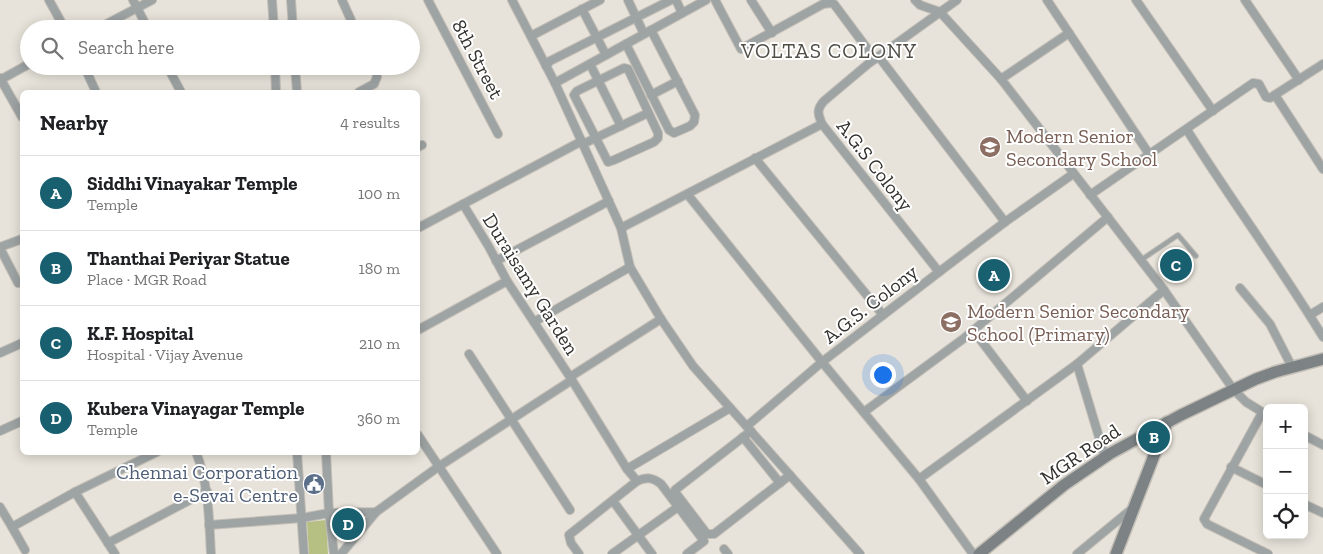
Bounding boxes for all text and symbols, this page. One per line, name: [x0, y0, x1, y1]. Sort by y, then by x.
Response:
street label: 8th Street: [447, 15, 509, 103]
search box: [20, 20, 420, 75]
icon: search: [38, 34, 66, 62]
text: Search here: [78, 36, 174, 59]
district label: VOLTAS COLONY: [740, 38, 917, 63]
text: Nearby: [40, 110, 108, 135]
text: 4 results: [340, 113, 400, 132]
street label: A.G.S Colony: [832, 114, 919, 216]
place label: Modern Senior Secondary School: [1006, 124, 1157, 171]
school or university icon: Modern Senior Secondary School: [978, 135, 1002, 159]
text: Siddhi Vinayakar Temple: [87, 172, 297, 195]
text: A: [51, 184, 62, 203]
text: 100 m: [358, 184, 400, 203]
text: Temple: [87, 195, 138, 214]
street label: Duraisamy Garden: [478, 209, 584, 360]
pin: C: [1160, 246, 1192, 284]
text: Thanthai Periyar Statue: [87, 247, 290, 270]
pin: A: [978, 256, 1010, 294]
text: B: [51, 259, 61, 278]
text: 180 m: [359, 259, 400, 278]
street label: A.G.S. Colony: [818, 259, 923, 348]
text: Place · MGR Road: [87, 270, 207, 289]
place label: Modern Senior Secondary School (Primary): [967, 299, 1190, 346]
school or university icon: Modern Senior Secondary School (Primary): [939, 310, 963, 334]
text: K.F. Hospital: [87, 322, 194, 345]
text: C: [51, 334, 61, 353]
text: 210 m: [359, 334, 400, 353]
text: Hospital · Vijay Avenue: [87, 345, 243, 364]
your location: [870, 362, 896, 388]
text: Kubera Vinayagar Temple: [87, 397, 304, 420]
map controls: [1263, 404, 1308, 539]
button: +: [1263, 404, 1308, 449]
text: D: [50, 409, 62, 428]
text: 360 m: [357, 409, 400, 428]
pin: B: [1138, 418, 1170, 456]
street label: MGR Road: [1036, 419, 1124, 489]
text: Temple: [87, 420, 138, 439]
button: −: [1263, 449, 1308, 494]
place label: Chennai Corporation e-Sevai Centre: [116, 460, 299, 507]
public building icon: Chennai Corporation e-Sevai Centre: [302, 472, 326, 496]
button: locate: [1263, 494, 1308, 539]
pin: D: [332, 505, 364, 543]

